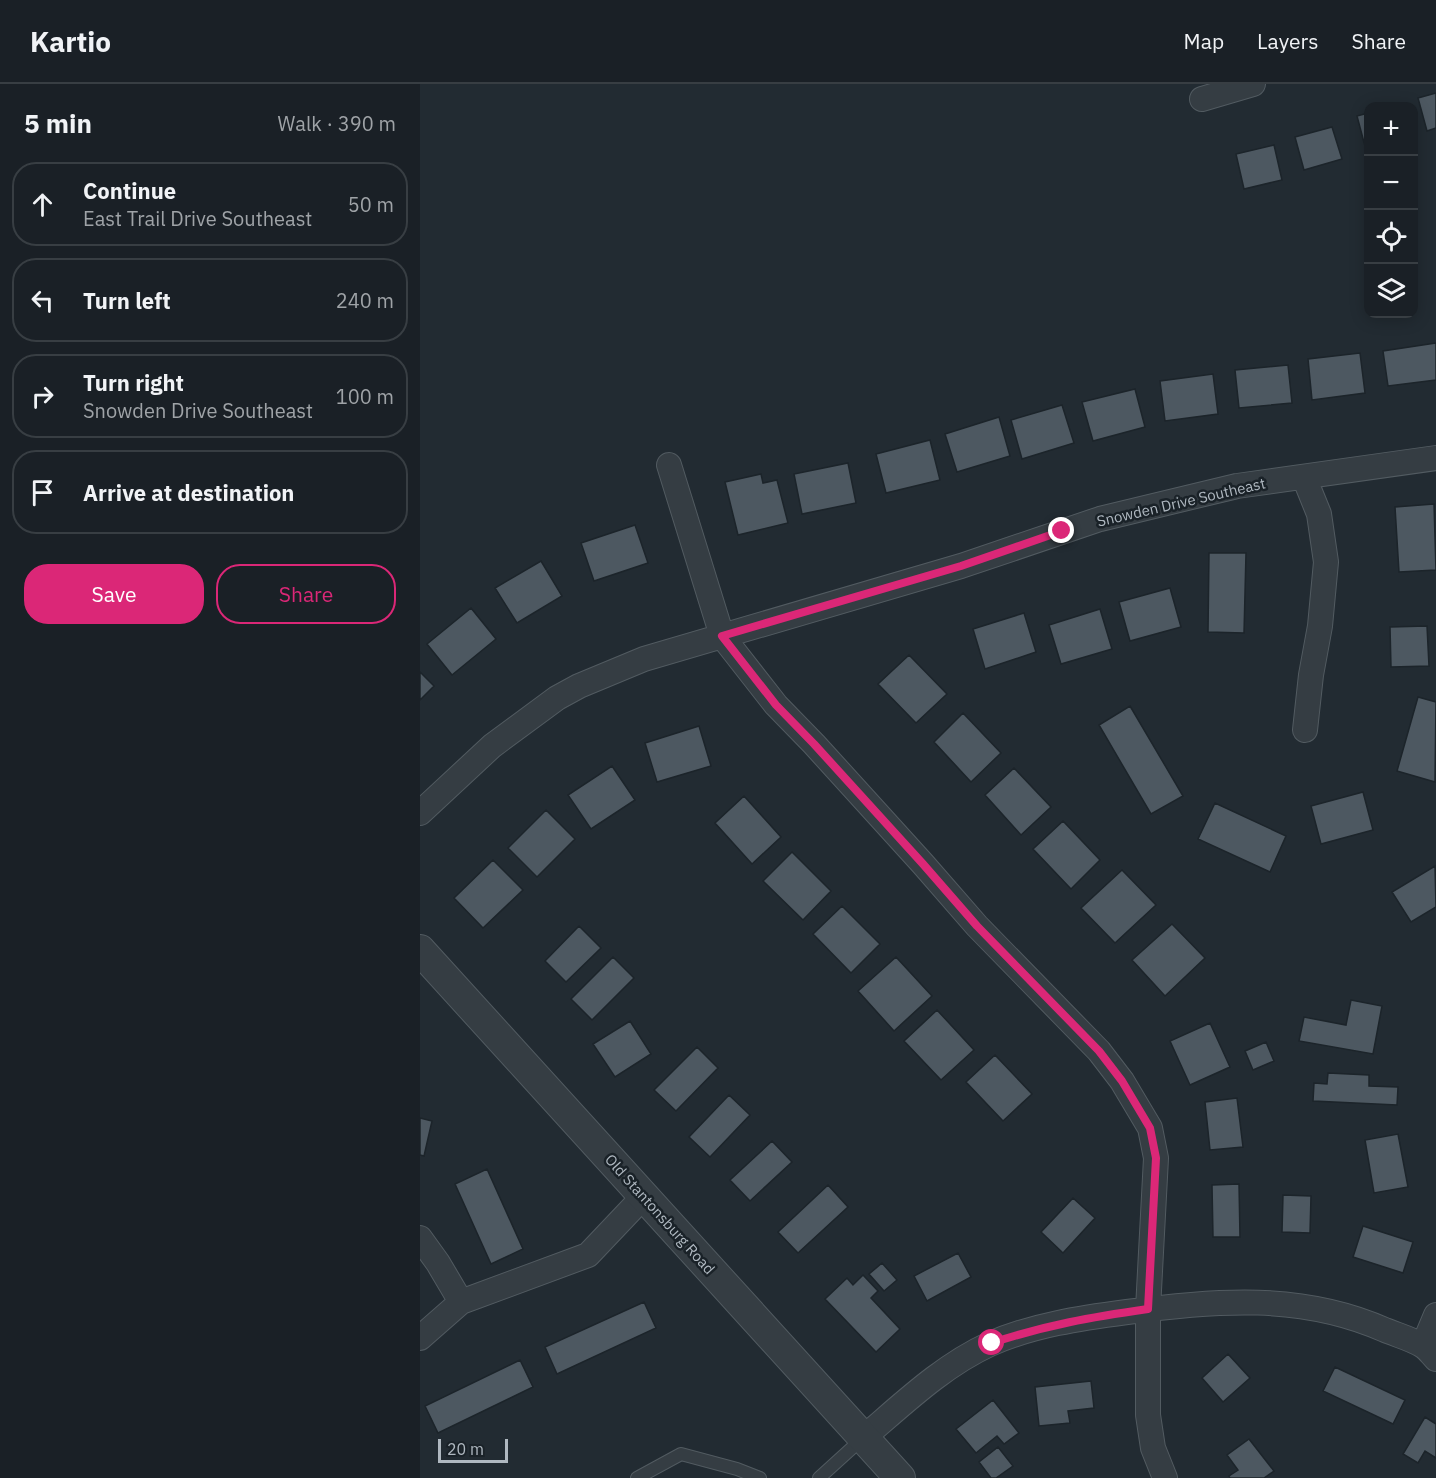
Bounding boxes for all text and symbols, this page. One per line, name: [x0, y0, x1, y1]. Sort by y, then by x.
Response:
text: Kartio: [30, 23, 111, 60]
text: Map: [1184, 27, 1224, 55]
text: Layers: [1257, 27, 1319, 55]
text: Share: [1352, 27, 1406, 55]
map controls: [1364, 102, 1418, 318]
button: +: [1364, 102, 1418, 156]
text: 5 min: [24, 106, 92, 140]
text: Walk · 390 m: [278, 110, 396, 137]
button: −: [1364, 156, 1418, 210]
text: Continue: [83, 176, 176, 205]
icon: ahead: [26, 188, 59, 221]
text: 50 m: [348, 191, 394, 218]
text: East Trail Drive Southeast: [83, 205, 312, 232]
button: locate: [1364, 210, 1418, 264]
button: layers: [1364, 264, 1418, 318]
icon: left: [26, 284, 59, 317]
text: Turn left: [83, 286, 171, 315]
text: 240 m: [336, 287, 394, 314]
text: Turn right: [83, 368, 184, 397]
icon: right: [26, 380, 59, 413]
text: 100 m: [336, 383, 394, 410]
text: Snowden Drive Southeast: [83, 397, 313, 424]
street label: Snowden Drive Southeast: [1095, 473, 1267, 531]
icon: arrive: [26, 476, 59, 509]
text: Arrive at destination: [83, 478, 294, 507]
route end: [1048, 517, 1074, 543]
button: Save: [24, 564, 204, 624]
button: Share: [216, 564, 396, 624]
street label: Old Stantonsburg Road: [601, 1150, 719, 1278]
route start: [978, 1329, 1004, 1355]
scale bar: [438, 1436, 508, 1464]
text: 20 m: [447, 1439, 484, 1459]

